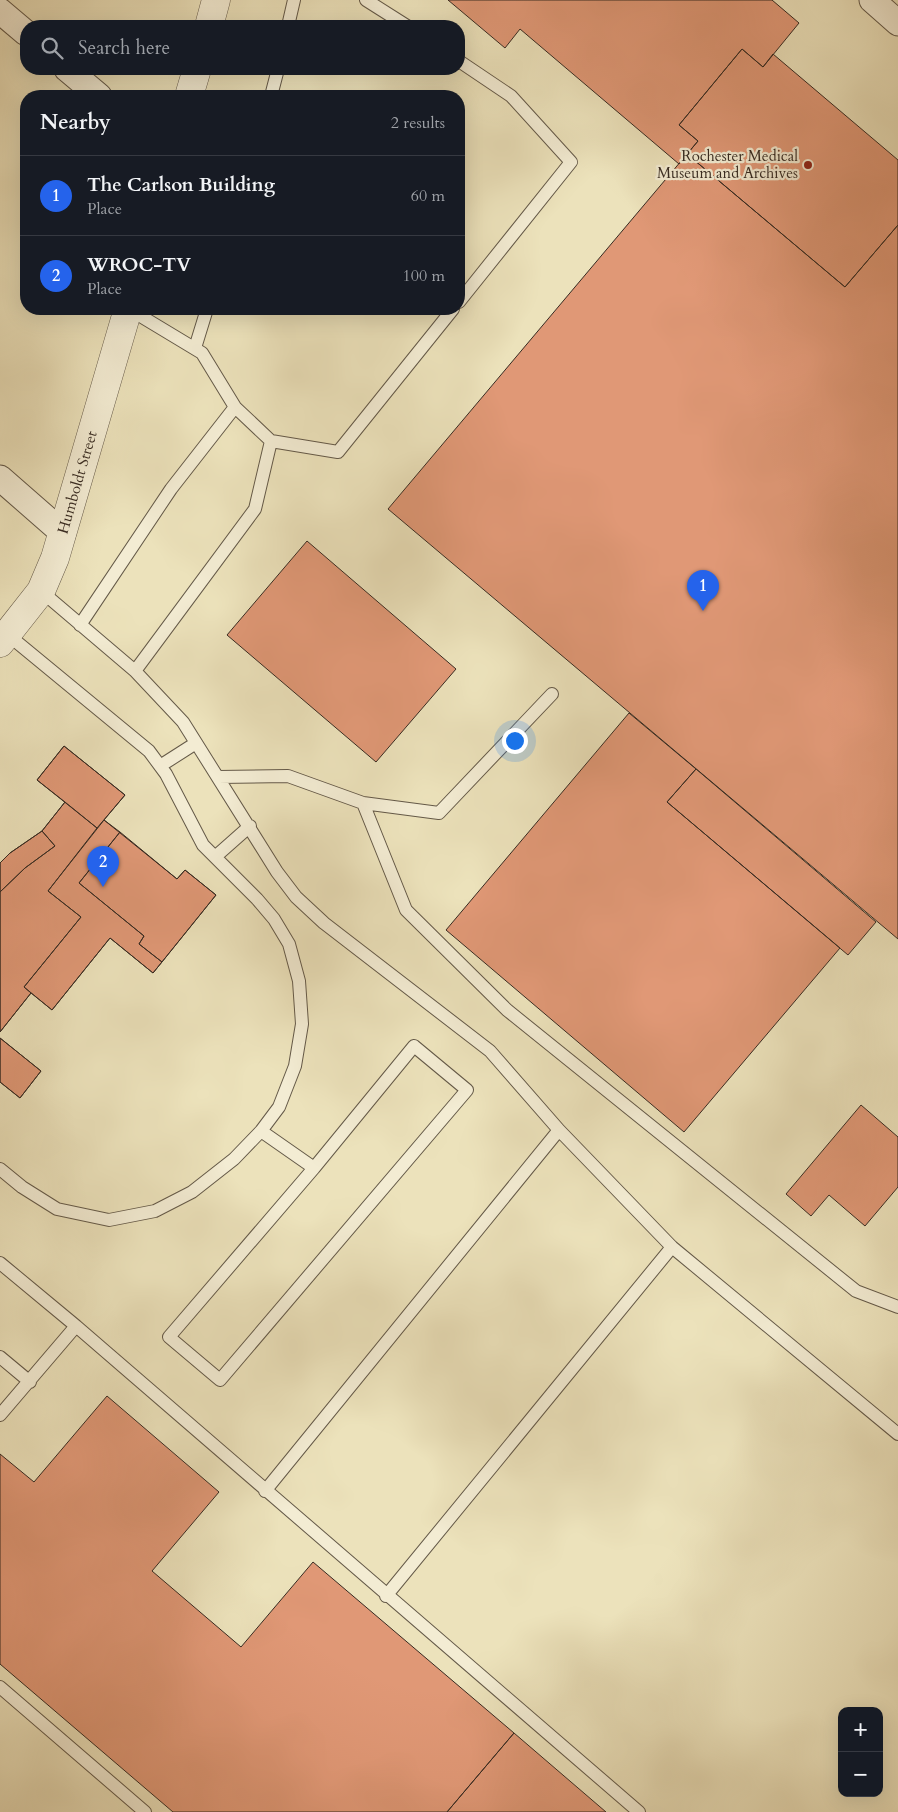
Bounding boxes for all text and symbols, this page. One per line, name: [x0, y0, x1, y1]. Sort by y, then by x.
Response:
search box: [20, 20, 465, 75]
icon: search: [38, 34, 66, 62]
text: Search here: [78, 35, 170, 61]
text: Nearby: [40, 108, 111, 137]
text: 2 results: [391, 112, 445, 134]
place label: Rochester Medical Museum and Archives: [657, 146, 798, 183]
marker: Rochester Medical Museum and Archives: [802, 159, 814, 171]
text: The Carlson Building: [87, 172, 275, 198]
text: 1: [52, 185, 60, 207]
text: 60 m: [411, 185, 445, 207]
text: Place: [87, 198, 122, 220]
text: WROC-TV: [87, 252, 191, 278]
text: 2: [52, 265, 60, 287]
text: 100 m: [403, 265, 445, 287]
text: Place: [87, 278, 122, 300]
street label: Humboldt Street: [53, 428, 102, 536]
pin: 1: [687, 570, 719, 611]
your location: [502, 728, 528, 754]
pin: 2: [87, 846, 119, 887]
map controls: [838, 1707, 883, 1797]
button: +: [838, 1707, 883, 1752]
button: −: [838, 1752, 883, 1797]

